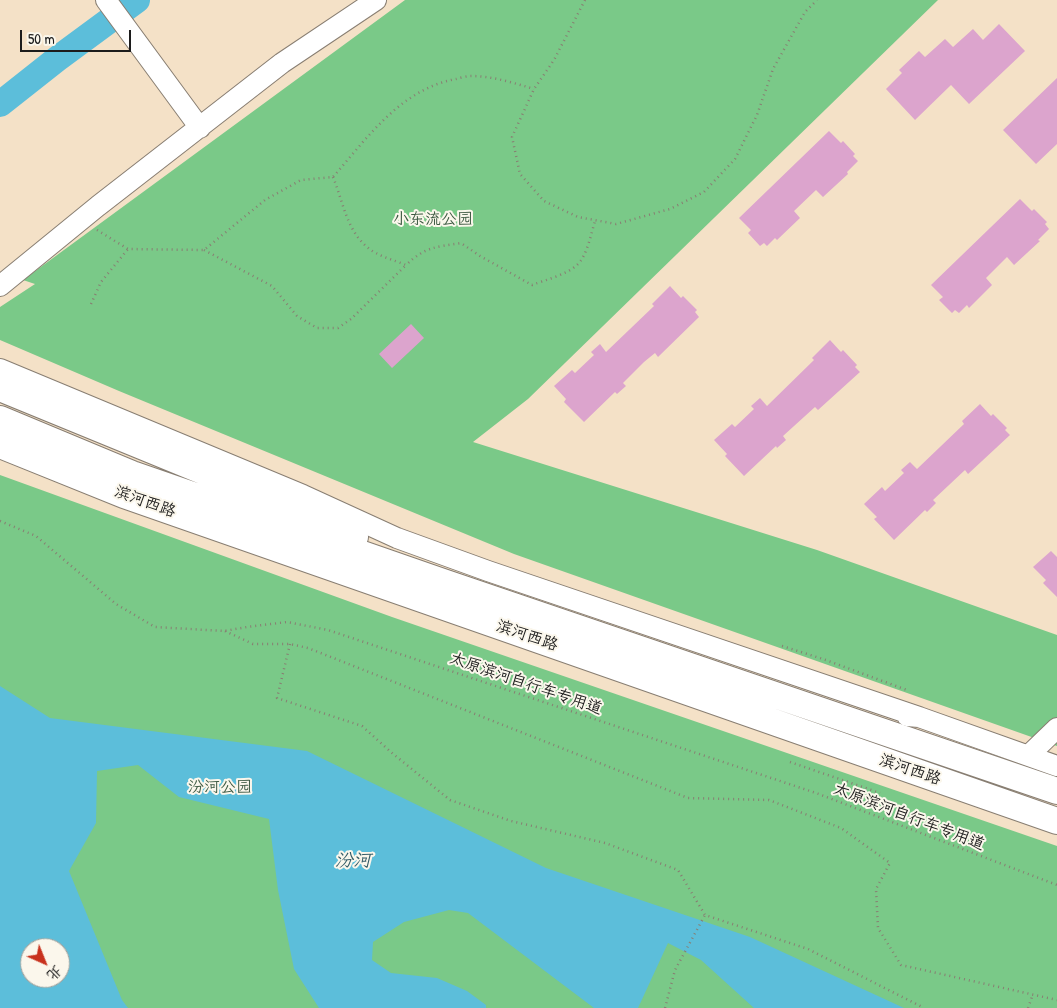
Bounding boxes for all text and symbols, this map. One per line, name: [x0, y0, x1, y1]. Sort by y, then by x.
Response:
scale bar: [22, 20, 134, 52]
text: 50 m: [28, 28, 55, 49]
park label: 小东流公园: [393, 210, 473, 230]
street label: 滨河西路: [112, 482, 178, 522]
street label: 滨河西路: [494, 617, 560, 655]
street label: 太原滨河自行车专用道: [447, 649, 605, 719]
street label: 滨河西路: [877, 751, 943, 789]
park label: 汾河公园: [188, 778, 252, 798]
street label: 太原滨河自行车专用道: [831, 779, 987, 855]
water label: 汾河: [335, 850, 371, 872]
north arrow: [20, 938, 70, 988]
text: 北: [43, 962, 67, 985]

